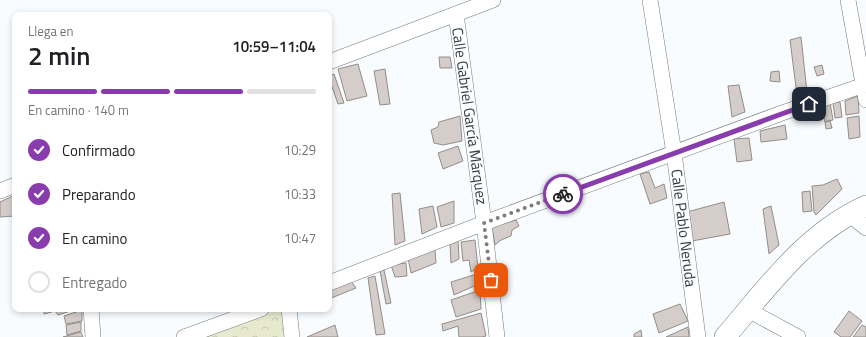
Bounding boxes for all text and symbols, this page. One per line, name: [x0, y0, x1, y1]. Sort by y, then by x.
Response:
text: Llega en: [28, 21, 73, 41]
street label: Calle Gabriel García Márquez: [446, 26, 494, 206]
text: 10:59–11:04: [232, 35, 316, 58]
text: 2 min: [28, 36, 91, 75]
pin: [792, 87, 826, 121]
icon: home: [798, 93, 820, 115]
text: En camino · 140 m: [28, 100, 129, 120]
icon: check: [28, 139, 50, 161]
text: Confirmado: [62, 139, 135, 162]
text: 10:29: [284, 140, 316, 160]
street label: Calle Pablo Neruda: [665, 168, 703, 289]
courier: [543, 174, 583, 214]
icon: check: [28, 183, 50, 205]
text: Preparando: [62, 183, 136, 206]
icon: bike: [552, 183, 574, 205]
text: 10:33: [284, 184, 316, 204]
icon: check: [28, 227, 50, 249]
text: En camino: [62, 227, 128, 250]
text: 10:47: [284, 228, 316, 248]
pin: [474, 263, 508, 297]
icon: bag: [480, 269, 502, 291]
text: Entregado: [62, 271, 127, 294]

